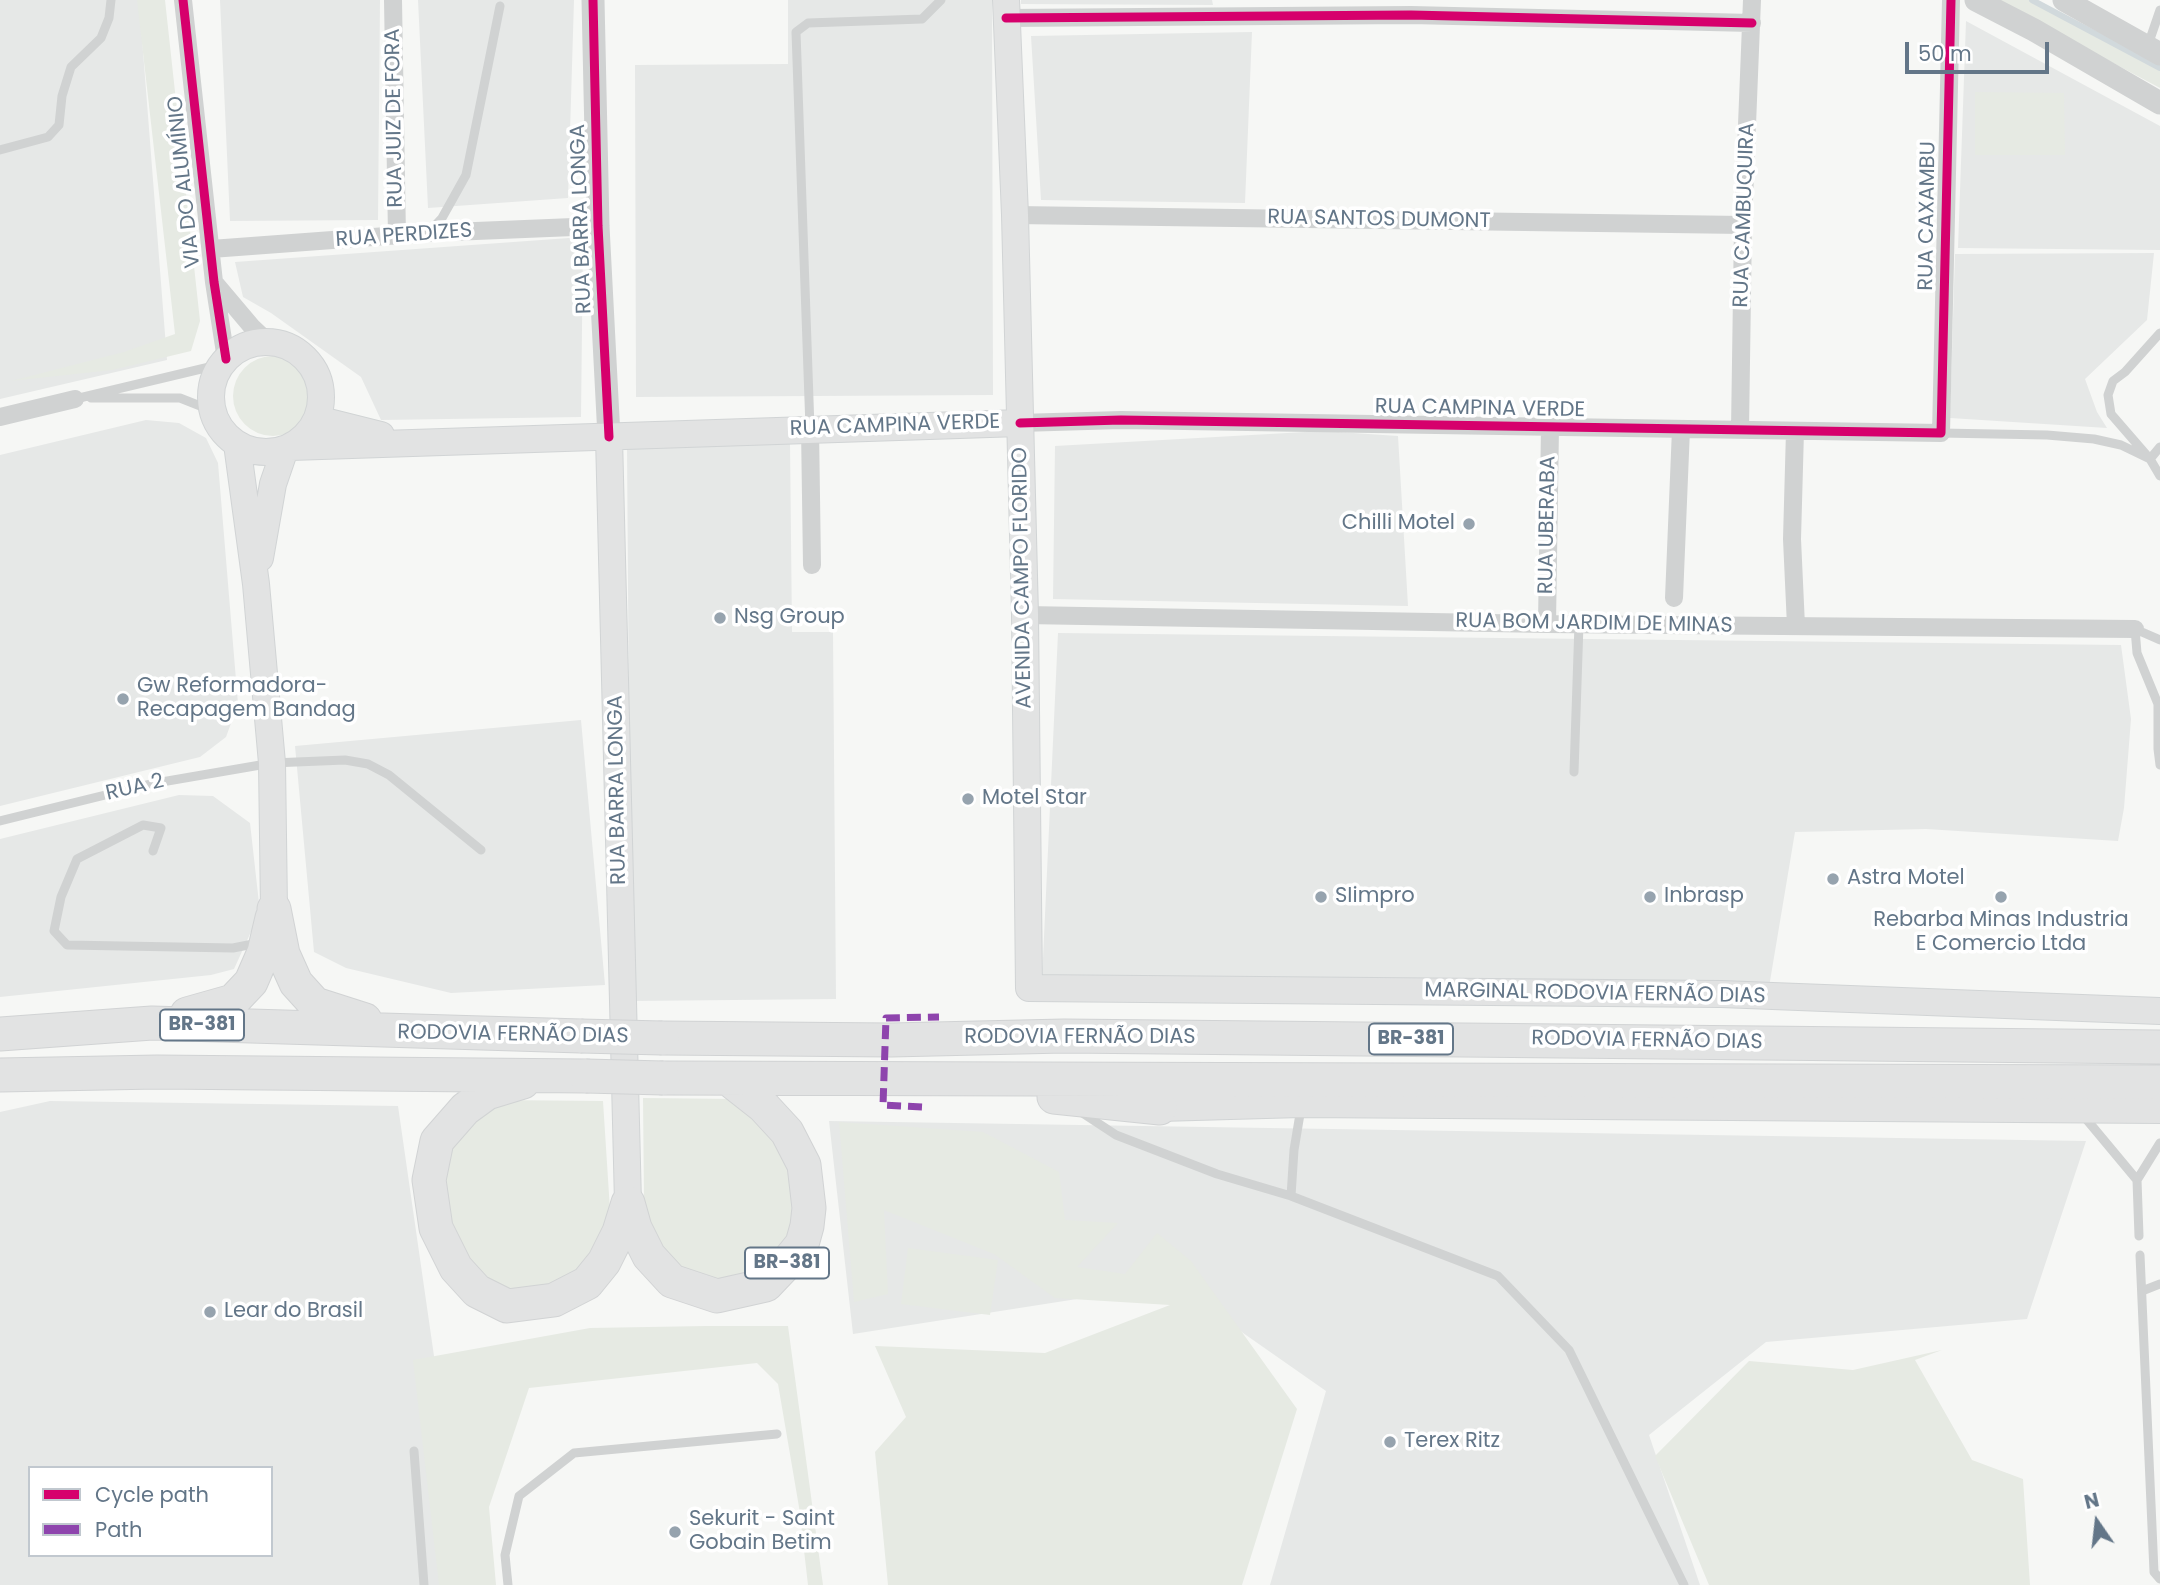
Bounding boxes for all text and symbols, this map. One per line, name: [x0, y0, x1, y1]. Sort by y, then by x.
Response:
street label: RUA JUIZ DE FORA: [381, 28, 409, 208]
scale bar: [1908, 28, 2052, 72]
text: 50 m: [1918, 39, 1972, 68]
street label: VIA DO ALUMÍNIO: [163, 95, 207, 269]
street label: RUA CAMBUQUIRA: [1729, 122, 1761, 308]
street label: RUA BARRA LONGA: [566, 124, 598, 314]
street label: RUA CAXAMBU: [1914, 141, 1942, 291]
street label: RUA SANTOS DUMONT: [1267, 205, 1491, 235]
street label: RUA PERDIZES: [335, 219, 473, 253]
street label: RUA CAMPINA VERDE: [1375, 395, 1585, 423]
street label: RUA CAMPINA VERDE: [789, 410, 1001, 442]
street label: AVENIDA CAMPO FLORIDO: [1008, 447, 1038, 709]
street label: RUA UBERABA: [1534, 456, 1562, 594]
place label: Chilli Motel: [1342, 511, 1455, 537]
marker: Chilli Motel: [1461, 516, 1477, 532]
place label: Nsg Group: [734, 605, 845, 631]
street label: RUA BOM JARDIM DE MINAS: [1455, 609, 1733, 639]
marker: Nsg Group: [712, 610, 728, 626]
place label: Gw Reformadora- Recapagem Bandag: [137, 674, 356, 724]
marker: Gw Reformadora- Recapagem Bandag: [115, 691, 131, 707]
street label: RUA BARRA LONGA: [604, 695, 632, 885]
street label: RUA 2: [104, 769, 166, 807]
place label: Motel Star: [982, 786, 1087, 812]
marker: Motel Star: [960, 791, 976, 807]
place label: Astra Motel: [1847, 866, 1965, 892]
marker: Astra Motel: [1825, 871, 1841, 887]
place label: SIimpro: [1335, 884, 1415, 910]
place label: Inbrasp: [1664, 884, 1744, 910]
marker: SIimpro: [1313, 889, 1329, 905]
marker: Inbrasp: [1642, 889, 1658, 905]
marker: Rebarba Minas Industria E Comercio Ltda: [1993, 889, 2009, 905]
place label: Rebarba Minas Industria E Comercio Ltda: [1873, 908, 2129, 958]
street label: MARGINAL RODOVIA FERNÃO DIAS: [1424, 978, 1766, 1010]
road number: BR-381: [160, 1009, 244, 1040]
street label: RODOVIA FERNÃO DIAS: [397, 1020, 629, 1050]
road number: BR-381: [1369, 1023, 1453, 1054]
street label: RODOVIA FERNÃO DIAS: [964, 1025, 1196, 1051]
street label: RODOVIA FERNÃO DIAS: [1531, 1026, 1763, 1056]
road number: BR-381: [745, 1247, 829, 1278]
place label: Lear do Brasil: [224, 1299, 363, 1325]
marker: Lear do Brasil: [202, 1304, 218, 1320]
place label: Terex Ritz: [1404, 1429, 1500, 1455]
marker: Terex Ritz: [1382, 1434, 1398, 1450]
legend: [28, 1466, 273, 1557]
text: Cycle path: [95, 1480, 209, 1509]
text: N: [2082, 1486, 2102, 1516]
north arrow: [2062, 1487, 2132, 1557]
place label: Sekurit - Saint Gobain Betim: [689, 1507, 835, 1557]
text: Path: [95, 1515, 142, 1544]
marker: Sekurit - Saint Gobain Betim: [667, 1524, 683, 1540]

